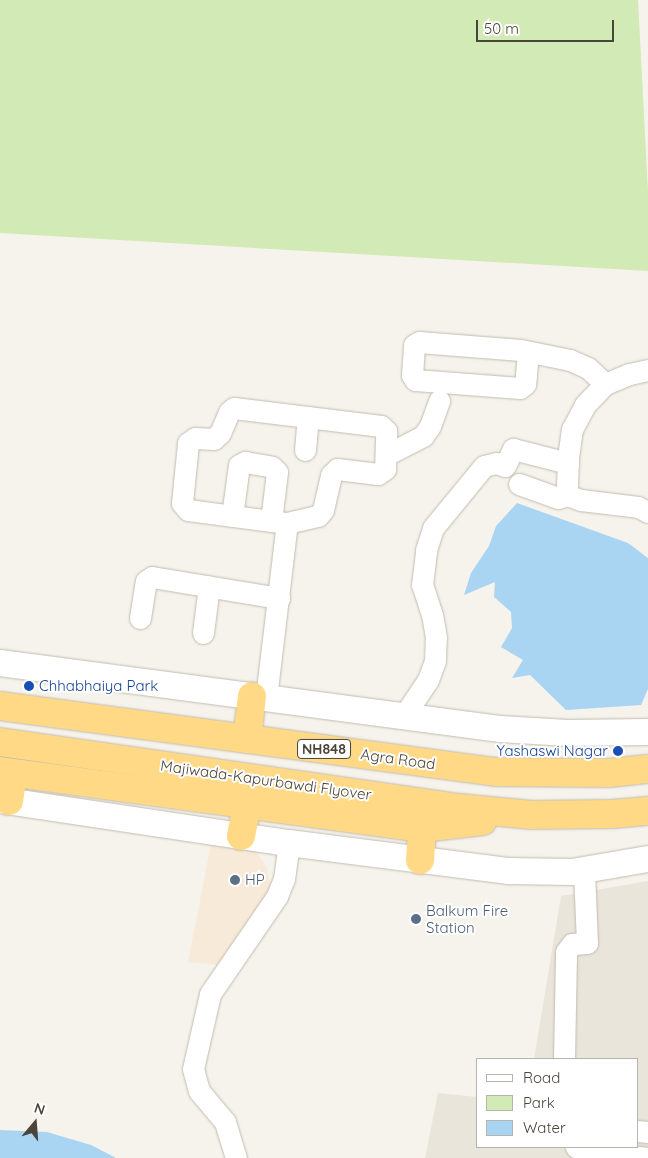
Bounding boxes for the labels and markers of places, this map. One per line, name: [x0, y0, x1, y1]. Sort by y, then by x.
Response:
place label: Chhabhaiya Park: [39, 677, 158, 695]
marker: Chhabhaiya Park: [23, 680, 35, 692]
place label: Yashaswi Nagar: [497, 742, 608, 760]
marker: Yashaswi Nagar: [612, 745, 624, 757]
place label: HP: [245, 871, 265, 889]
marker: HP: [229, 874, 241, 886]
place label: Balkum Fire Station: [426, 901, 508, 936]
marker: Balkum Fire Station: [410, 913, 422, 925]

